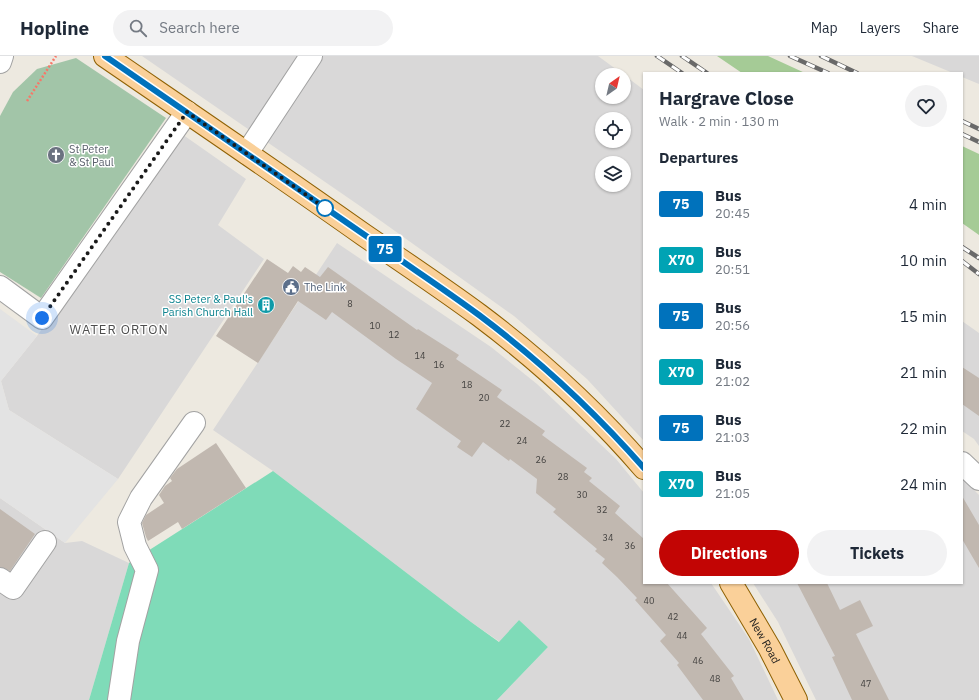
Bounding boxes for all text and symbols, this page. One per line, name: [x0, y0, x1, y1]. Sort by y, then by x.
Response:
search box: [113, 10, 393, 46]
text: Hopline: [20, 16, 89, 40]
icon: search: [127, 17, 149, 39]
text: Search here: [159, 18, 240, 37]
text: Map: [811, 19, 838, 37]
text: Layers: [860, 19, 901, 37]
text: Share: [923, 19, 959, 37]
north arrow: [595, 68, 631, 104]
map controls: [595, 68, 631, 192]
button: heart: [905, 85, 947, 127]
text: Hargrave Close: [659, 86, 794, 110]
button: locate: [595, 112, 631, 148]
text: Walk · 2 min · 130 m: [659, 113, 779, 130]
place label: St Peter & St Paul: [69, 142, 114, 169]
church icon: St Peter & St Paul: [46, 145, 66, 165]
text: Departures: [659, 148, 738, 167]
button: layers: [595, 156, 631, 192]
text: Bus: [715, 186, 742, 205]
text: 75: [673, 195, 689, 213]
text: 4 min: [909, 195, 947, 214]
unlabelled marker: [316, 199, 334, 217]
text: 20:45: [715, 205, 750, 222]
line badge: 75: [367, 236, 403, 262]
text: 75: [377, 240, 393, 258]
text: Bus: [715, 242, 742, 261]
text: X70: [668, 251, 694, 269]
text: 10 min: [900, 251, 947, 270]
text: 20:51: [715, 261, 750, 278]
public building icon: The Link: [281, 277, 301, 297]
place label: The Link: [304, 280, 346, 294]
place label: SS Peter & Paul's Parish Church Hall: [162, 292, 253, 319]
building icon: SS Peter & Paul's Parish Church Hall: [256, 295, 276, 315]
house number: 8: [347, 298, 353, 309]
text: Bus: [715, 298, 742, 317]
text: 75: [673, 307, 689, 325]
text: 15 min: [900, 307, 947, 326]
your location: [32, 308, 52, 328]
text: 20:56: [715, 317, 750, 334]
house number: 10: [370, 320, 380, 331]
district label: WATER ORTON: [69, 321, 169, 338]
house number: 12: [389, 329, 399, 340]
house number: 14: [415, 350, 425, 361]
text: Bus: [715, 354, 742, 373]
house number: 16: [434, 359, 444, 370]
text: X70: [668, 363, 694, 381]
text: 21 min: [900, 363, 947, 382]
text: 21:02: [715, 373, 750, 390]
house number: 18: [462, 379, 472, 390]
house number: 20: [479, 392, 489, 403]
text: Bus: [715, 410, 742, 429]
house number: 22: [500, 418, 510, 429]
text: 75: [673, 419, 689, 437]
text: 22 min: [900, 419, 947, 438]
text: 21:03: [715, 429, 750, 446]
house number: 24: [517, 435, 527, 446]
house number: 26: [536, 454, 546, 465]
text: Bus: [715, 466, 742, 485]
house number: 28: [558, 471, 568, 482]
text: X70: [668, 475, 694, 493]
text: 24 min: [900, 475, 947, 494]
text: 21:05: [715, 485, 750, 502]
house number: 30: [577, 489, 587, 500]
house number: 32: [597, 504, 607, 515]
button: Directions: [659, 530, 799, 576]
button: Tickets: [807, 530, 947, 576]
house number: 34: [603, 532, 613, 543]
house number: 36: [625, 540, 635, 551]
house number: 40: [644, 595, 654, 606]
house number: 42: [668, 611, 678, 622]
street label: New Road: [746, 616, 783, 666]
house number: 44: [677, 630, 687, 641]
house number: 46: [693, 655, 703, 666]
house number: 48: [710, 673, 720, 684]
house number: 47: [861, 678, 871, 689]

